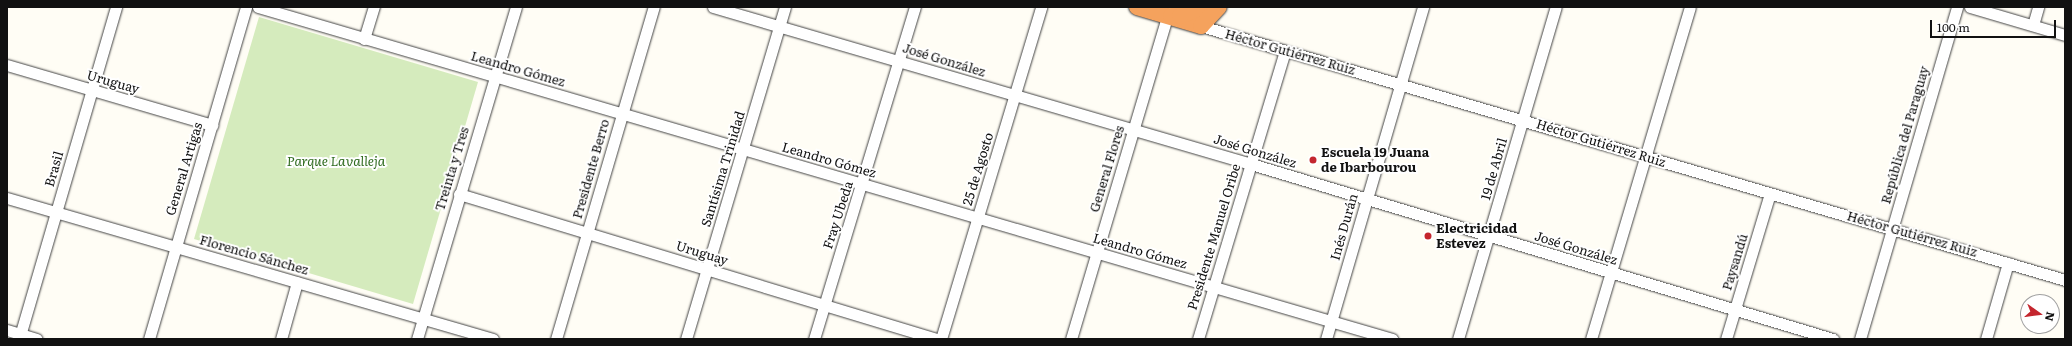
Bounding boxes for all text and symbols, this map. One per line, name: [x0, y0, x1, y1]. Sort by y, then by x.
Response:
scale bar: [1932, 12, 2058, 38]
text: 100 m: [1937, 18, 1970, 36]
street label: Héctor Gutiérrez Ruiz: [1223, 26, 1357, 78]
street label: José González: [901, 40, 987, 80]
street label: Leandro Gómez: [469, 48, 567, 90]
street label: República del Paraguay: [1878, 64, 1932, 206]
street label: Uruguay: [85, 67, 141, 97]
street label: Santísima Trinidad: [698, 109, 748, 229]
street label: Héctor Gutiérrez Ruiz: [1534, 116, 1668, 170]
street label: Presidente Berro: [569, 117, 613, 221]
street label: General Artigas: [162, 121, 206, 217]
street label: General Flores: [1086, 124, 1128, 214]
street label: Treinta y Tres: [432, 125, 472, 213]
street label: 25 de Agosto: [960, 131, 996, 207]
street label: José González: [1212, 131, 1298, 171]
street label: 19 de Abril: [1478, 136, 1510, 202]
street label: Leandro Gómez: [780, 139, 878, 181]
place label: Escuela 19 Juana de Ibarbourou: [1321, 145, 1429, 176]
street label: Brasil: [42, 149, 66, 189]
park label: Parque Lavalleja: [287, 153, 385, 169]
marker: Escuela 19 Juana de Ibarbourou: [1308, 155, 1318, 165]
street label: Presidente Manuel Oribe: [1184, 162, 1244, 312]
street label: Fray Ubeda: [820, 179, 856, 251]
street label: Inés Durán: [1327, 192, 1361, 262]
street label: Héctor Gutiérrez Ruiz: [1845, 208, 1979, 260]
place label: Electricidad Estevez: [1436, 221, 1517, 252]
street label: José González: [1533, 228, 1619, 268]
street label: Leandro Gómez: [1091, 230, 1189, 272]
marker: Electricidad Estevez: [1423, 231, 1433, 241]
street label: Florencio Sánchez: [198, 232, 310, 278]
street label: Paysandú: [1719, 232, 1751, 292]
street label: Uruguay: [674, 238, 730, 268]
north arrow: [2020, 294, 2060, 334]
text: N: [2042, 310, 2060, 323]

